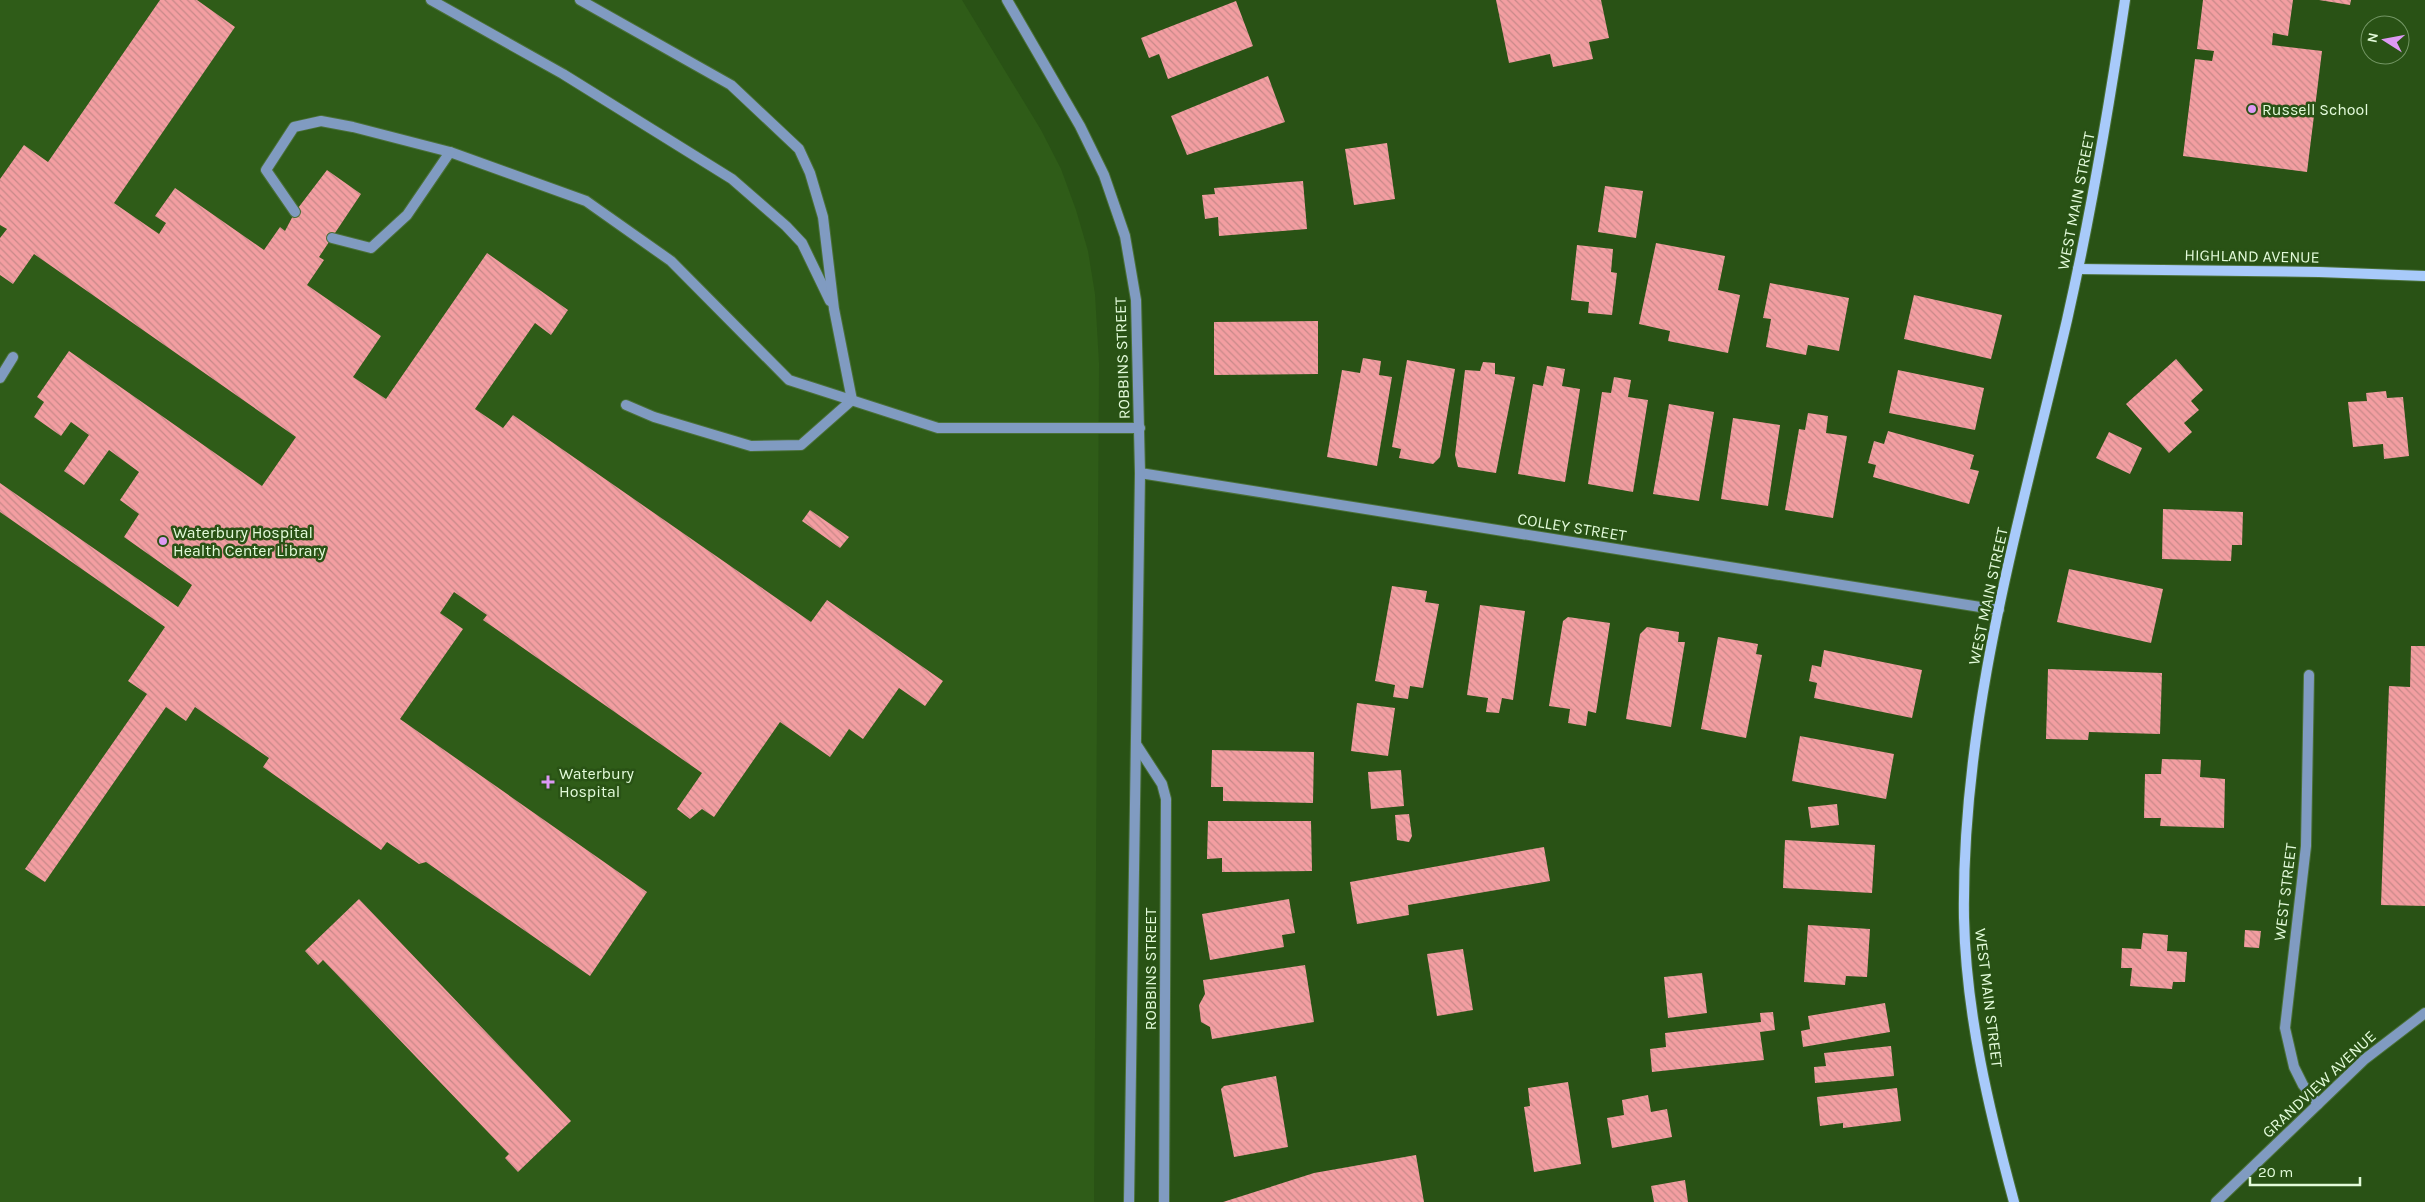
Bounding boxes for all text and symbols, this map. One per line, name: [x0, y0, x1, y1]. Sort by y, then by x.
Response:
north arrow: [2360, 15, 2410, 65]
text: N: [2363, 31, 2382, 44]
place label: Russell School: [2262, 100, 2369, 119]
marker: Russell School: [2246, 103, 2258, 115]
street label: WEST MAIN STREET: [2053, 130, 2099, 272]
street label: HIGHLAND AVENUE: [2184, 245, 2320, 267]
street label: ROBBINS STREET: [1110, 297, 1134, 419]
street label: COLLEY STREET: [1516, 509, 1628, 545]
place label: Waterbury Hospital Health Center Library: [173, 523, 326, 560]
street label: WEST MAIN STREET: [1964, 525, 2012, 667]
marker: Waterbury Hospital Health Center Library: [157, 535, 169, 547]
place label: Waterbury Hospital: [559, 764, 635, 801]
marker: Waterbury Hospital: [541, 775, 555, 789]
street label: WEST STREET: [2270, 842, 2300, 942]
street label: ROBBINS STREET: [1141, 908, 1160, 1030]
street label: WEST MAIN STREET: [1971, 927, 2007, 1069]
street label: GRANDVIEW AVENUE: [2258, 1026, 2380, 1142]
scale bar: [2250, 1154, 2360, 1186]
text: 20 m: [2258, 1163, 2293, 1181]

